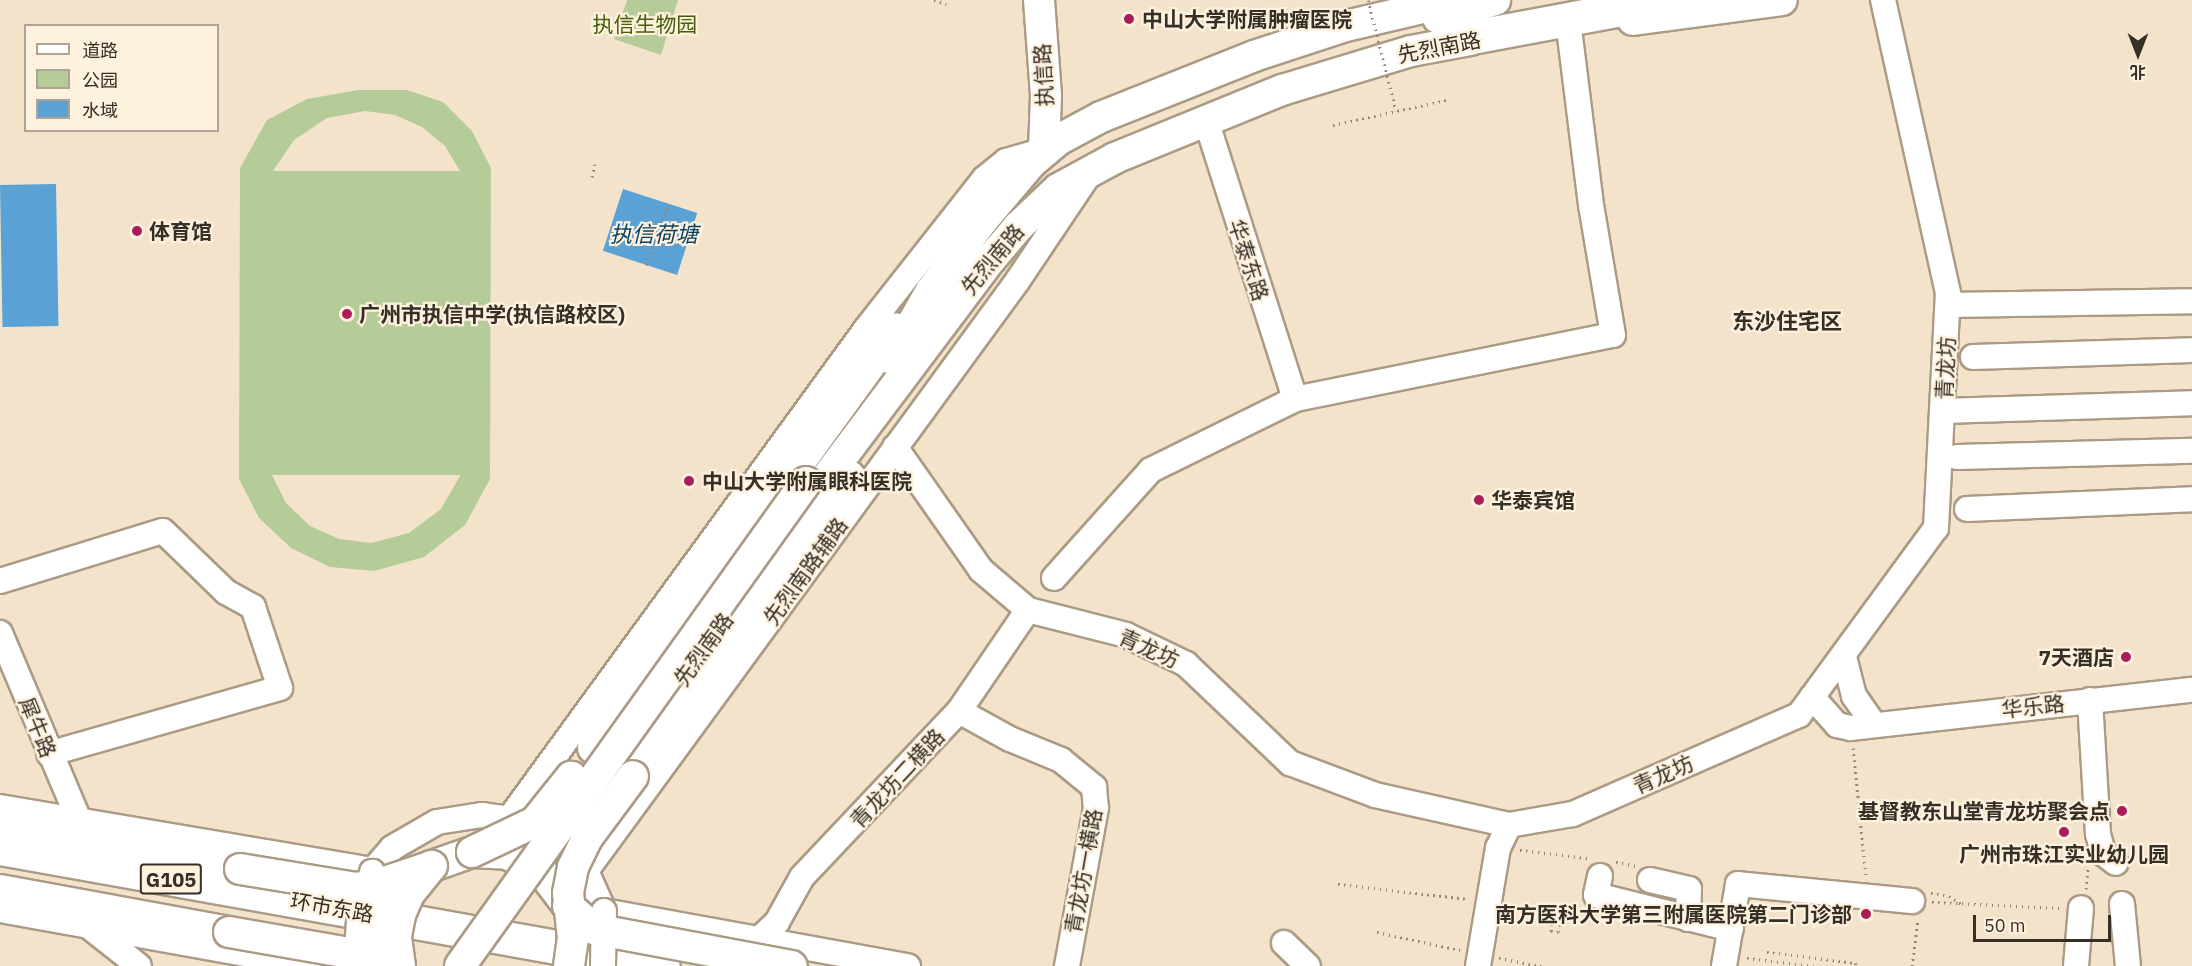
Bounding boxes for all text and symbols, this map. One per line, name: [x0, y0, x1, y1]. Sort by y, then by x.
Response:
place label: 中山大学附属肿瘤医院: [1142, 6, 1352, 32]
marker: 中山大学附属肿瘤医院: [1120, 10, 1138, 28]
park label: 执信生物园: [593, 11, 697, 37]
legend: [24, 24, 219, 132]
north arrow: [2108, 24, 2168, 84]
street label: 先烈南路: [1395, 27, 1483, 67]
text: 道路: [82, 39, 118, 62]
street label: 执信路: [1029, 43, 1057, 107]
text: 北: [2130, 62, 2146, 82]
text: 公园: [82, 69, 118, 92]
text: 水域: [82, 99, 118, 122]
street label: 华泰东路: [1224, 216, 1274, 304]
place label: 体育馆: [149, 218, 212, 244]
street label: 先烈南路: [955, 219, 1029, 299]
water label: 执信荷塘: [610, 221, 698, 247]
marker: 体育馆: [130, 224, 144, 238]
place label: 广州市执信中学(执信路校区): [359, 301, 625, 327]
marker: 广州市执信中学(执信路校区): [340, 307, 354, 321]
district label: 东沙住宅区: [1732, 308, 1842, 334]
street label: 青龙坊: [1931, 336, 1959, 400]
place label: 中山大学附属眼科医院: [702, 468, 912, 494]
marker: 中山大学附属眼科医院: [680, 472, 698, 490]
place label: 华泰宾馆: [1491, 487, 1575, 513]
marker: 华泰宾馆: [1472, 493, 1486, 507]
street label: 先烈南路辅路: [758, 513, 852, 629]
street label: 先烈南路: [668, 608, 738, 690]
street label: 青龙坊: [1115, 624, 1183, 672]
place label: 7天酒店: [2038, 644, 2114, 670]
marker: 7天酒店: [2119, 650, 2133, 664]
street label: 华乐路: [2000, 690, 2066, 722]
street label: 犀牛路: [15, 693, 61, 761]
street label: 青龙坊二横路: [845, 723, 949, 833]
street label: 青龙坊: [1629, 750, 1697, 798]
place label: 基督教东山堂青龙坊聚会点: [1858, 798, 2110, 824]
marker: 基督教东山堂青龙坊聚会点: [2115, 804, 2129, 818]
street label: 青龙坊一横路: [1060, 807, 1106, 935]
marker: 广州市珠江实业幼儿园: [2057, 825, 2071, 839]
place label: 广州市珠江实业幼儿园: [1959, 841, 2169, 867]
road number: G105: [140, 862, 202, 896]
street label: 环市东路: [288, 887, 376, 927]
place label: 南方医科大学第三附属医院第二门诊部: [1495, 901, 1852, 927]
scale bar: [1976, 903, 2114, 941]
marker: 南方医科大学第三附属医院第二门诊部: [1857, 905, 1875, 923]
text: 50 m: [1984, 914, 2026, 937]

